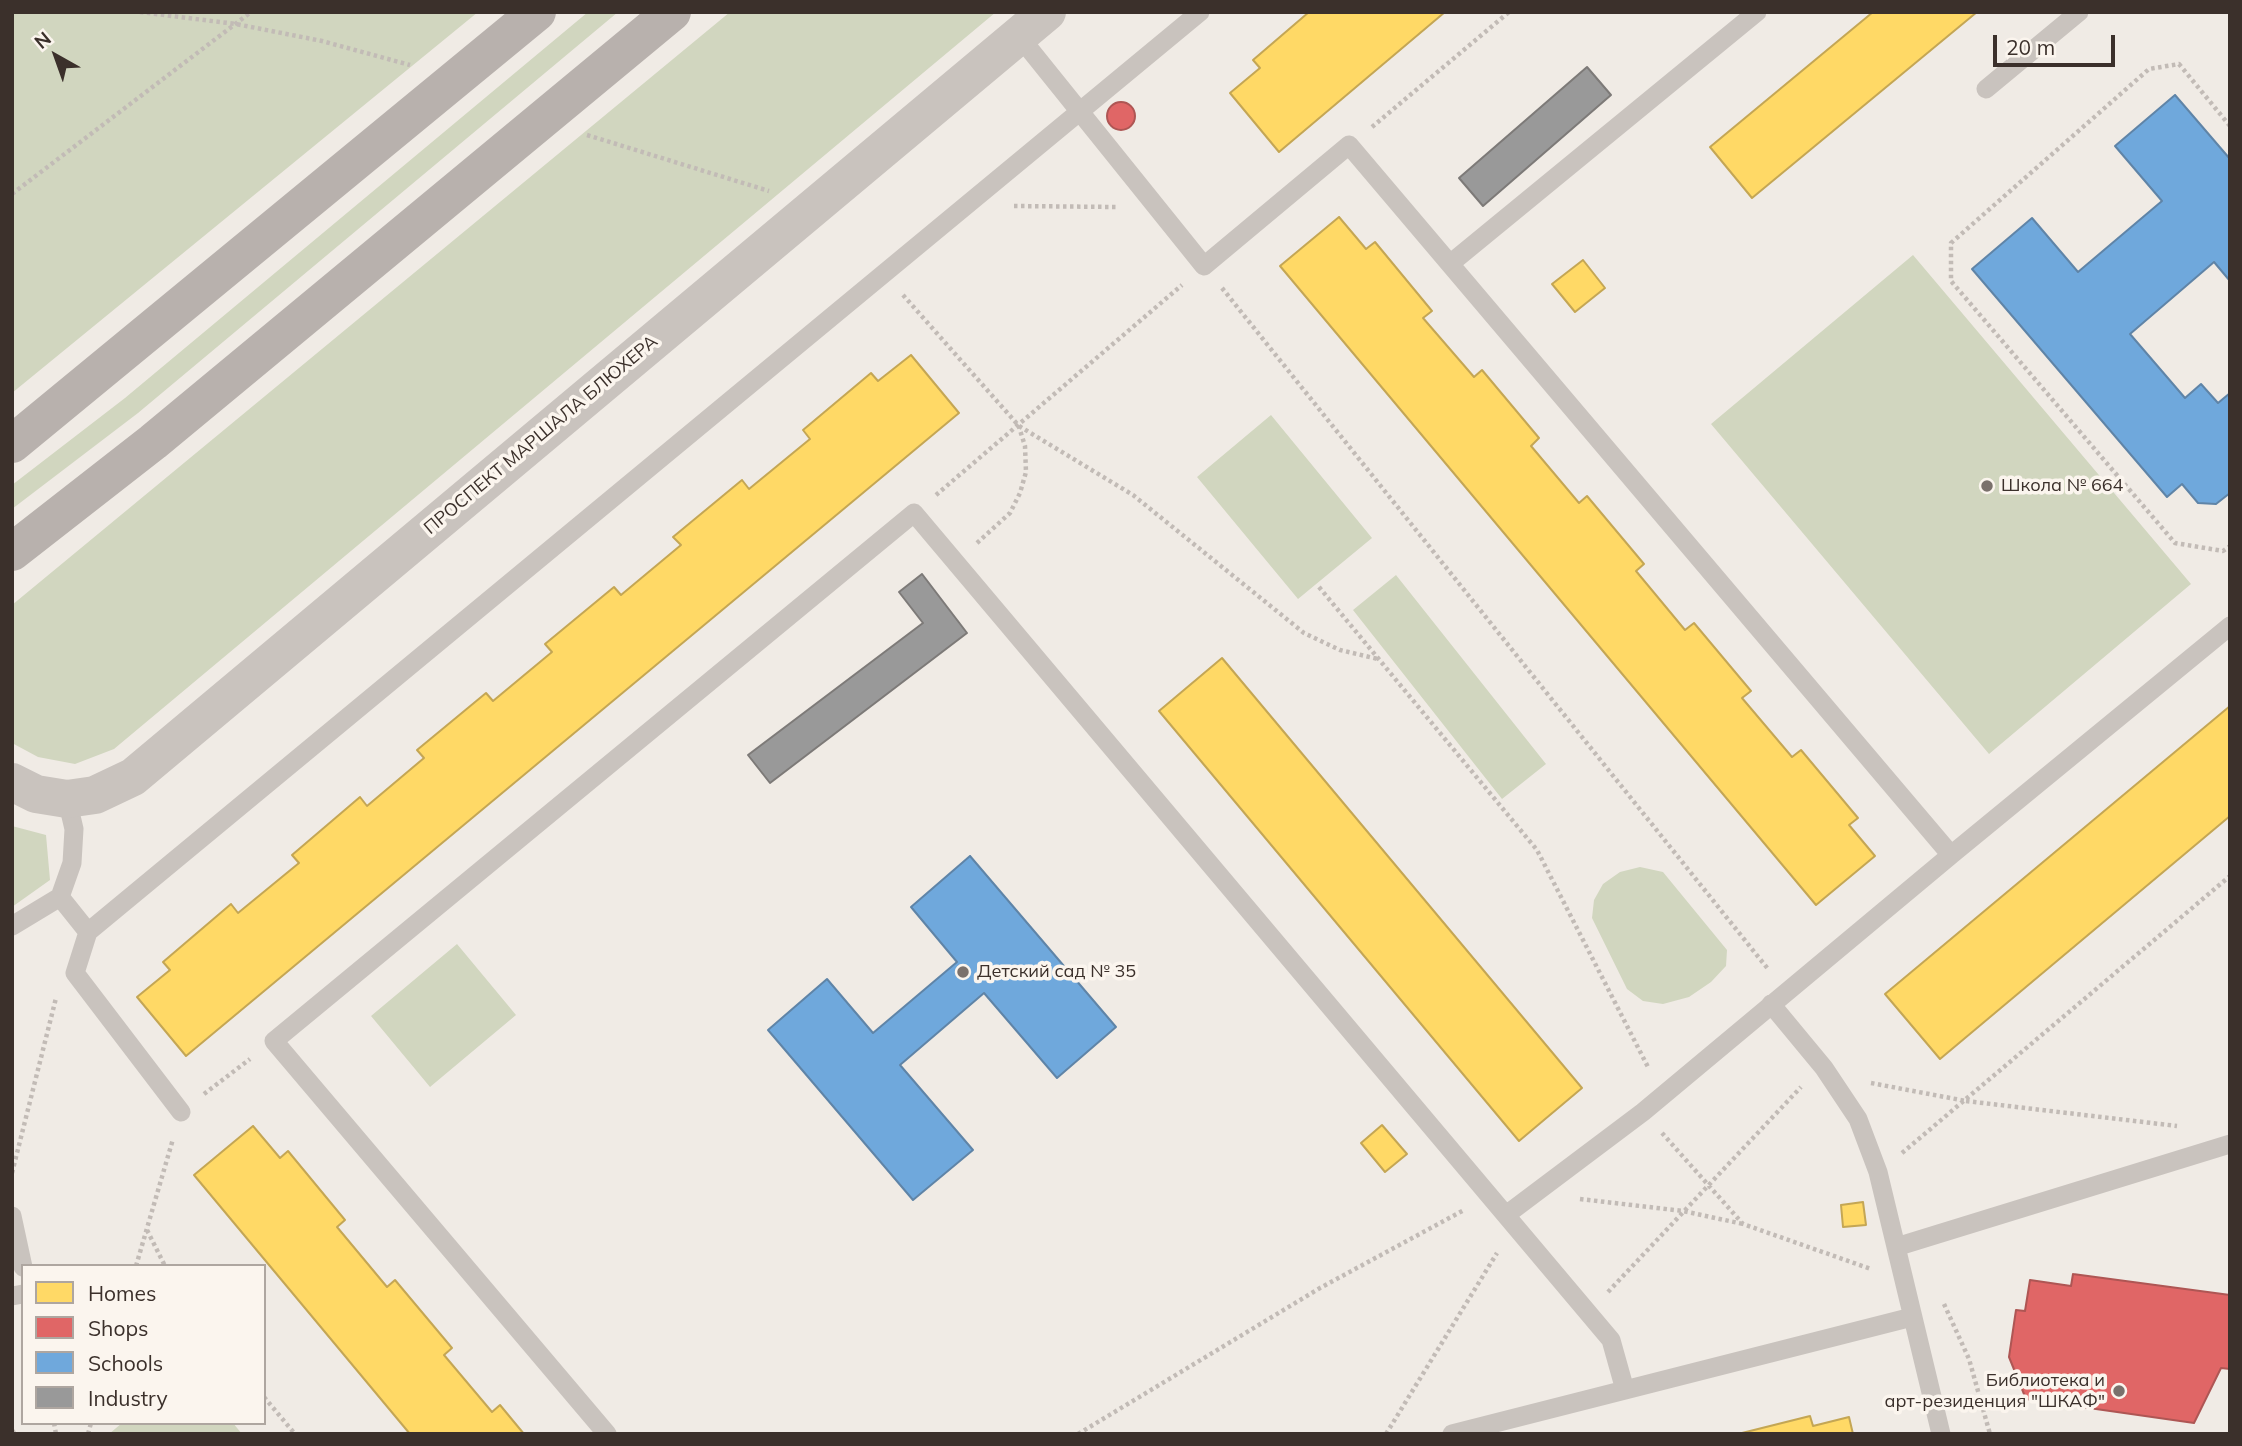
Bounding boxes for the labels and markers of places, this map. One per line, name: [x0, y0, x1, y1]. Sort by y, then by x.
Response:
place label: Школа № 664: [2001, 475, 2123, 497]
marker: Школа № 664: [1979, 478, 1995, 494]
place label: Детский сад № 35: [977, 961, 1136, 983]
marker: Детский сад № 35: [955, 964, 971, 980]
place label: Библиотека и арт-резиденция "ШКАФ": [1884, 1370, 2105, 1412]
marker: Библиотека и арт-резиденция "ШКАФ": [2111, 1383, 2127, 1399]

